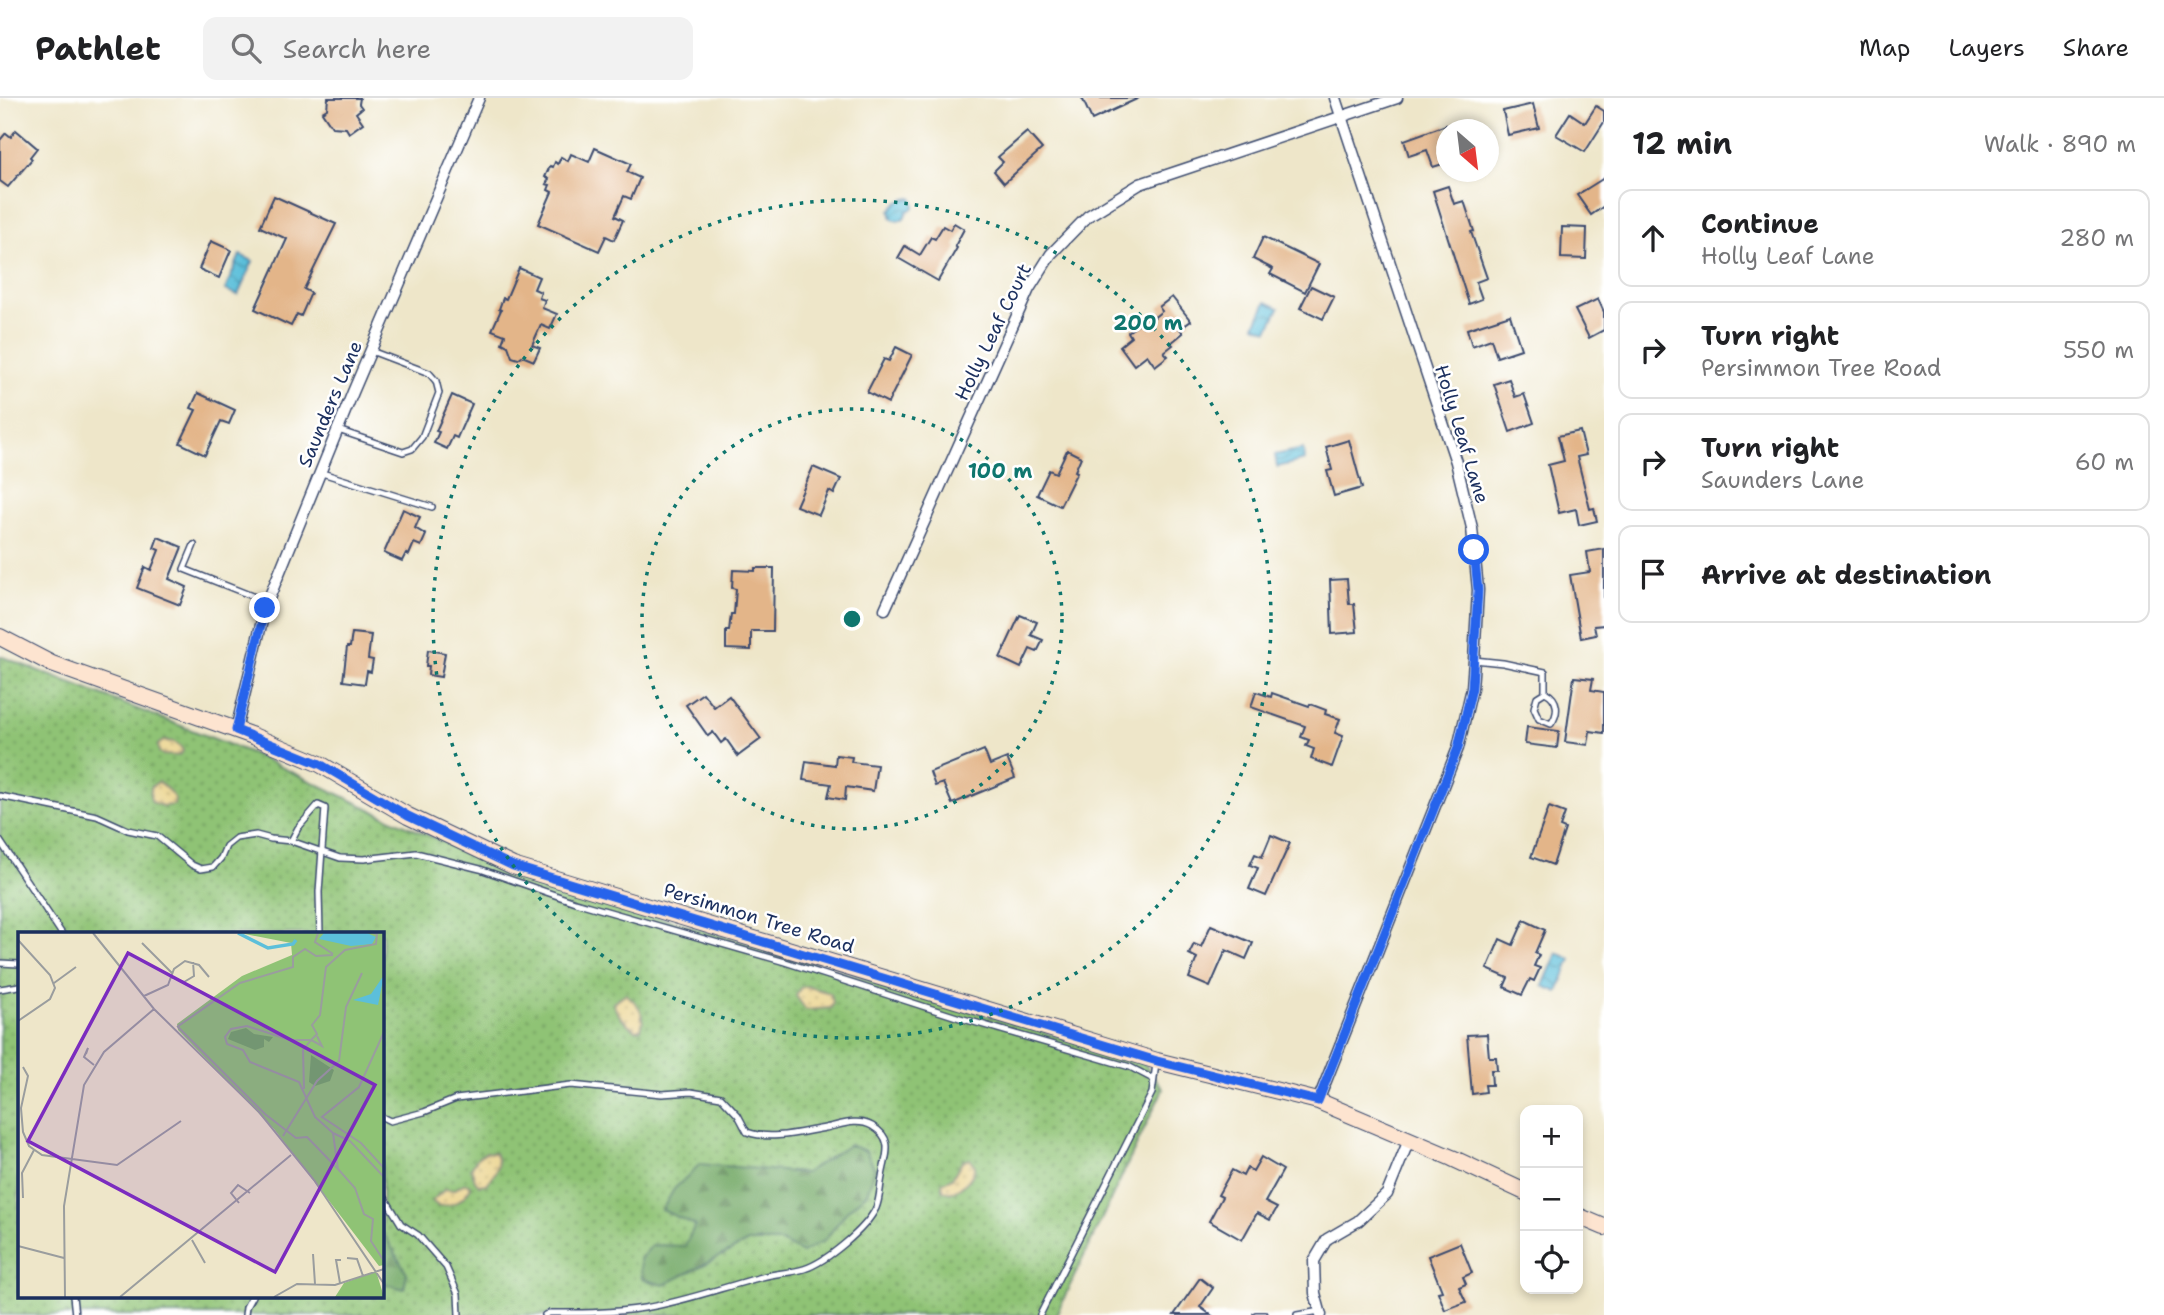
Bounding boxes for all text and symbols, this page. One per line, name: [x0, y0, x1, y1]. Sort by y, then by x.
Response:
search box: [203, 17, 693, 80]
text: Pathlet: [35, 26, 161, 71]
icon: search: [227, 29, 265, 67]
text: Search here: [283, 31, 431, 66]
text: Map: [1859, 32, 1910, 64]
text: Layers: [1948, 32, 2025, 64]
text: Share: [2063, 32, 2129, 64]
north arrow: [1436, 119, 1499, 182]
text: 12 min: [1632, 123, 1732, 164]
text: Walk · 890 m: [1984, 129, 2136, 159]
text: Continue: [1701, 206, 1819, 241]
icon: ahead: [1634, 219, 1672, 257]
text: 280 m: [2059, 223, 2134, 253]
text: Holly Leaf Lane: [1701, 241, 1875, 271]
street label: Holly Leaf Court: [949, 259, 1037, 405]
text: 200 m: [1113, 309, 1183, 337]
text: Turn right: [1701, 318, 1839, 353]
icon: right: [1634, 331, 1672, 369]
text: 550 m: [2063, 335, 2134, 365]
street label: Saunders Lane: [292, 337, 368, 471]
text: Persimmon Tree Road: [1701, 353, 1941, 383]
street label: Holly Leaf Lane: [1429, 362, 1495, 506]
text: Turn right: [1701, 430, 1839, 465]
icon: right: [1634, 443, 1672, 481]
text: 60 m: [2075, 447, 2134, 477]
text: 100 m: [968, 457, 1032, 485]
text: Saunders Lane: [1701, 465, 1864, 495]
route start: [1458, 534, 1489, 565]
icon: arrive: [1634, 555, 1672, 593]
text: Arrive at destination: [1701, 557, 1991, 592]
route end: [249, 592, 280, 623]
centre of rings: [840, 607, 864, 631]
street label: Persimmon Tree Road: [660, 877, 858, 959]
inset map: [18, 932, 383, 1298]
map controls: [1520, 1105, 1583, 1294]
button: +: [1520, 1105, 1583, 1168]
button: −: [1520, 1168, 1583, 1231]
button: locate: [1520, 1231, 1583, 1294]

